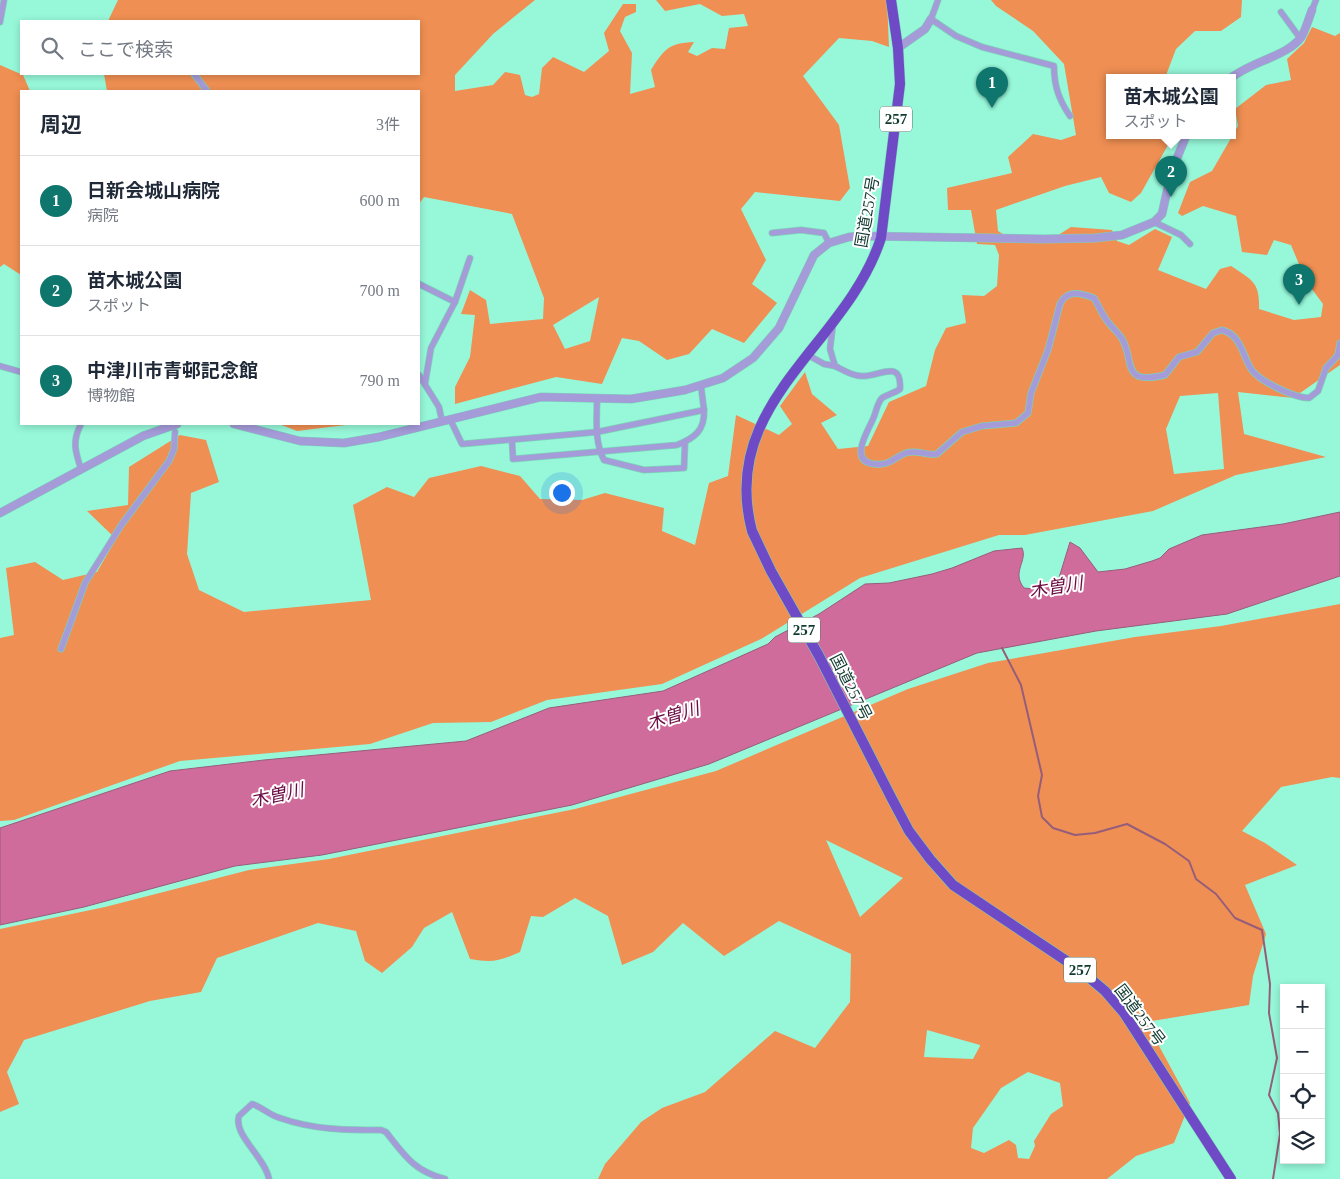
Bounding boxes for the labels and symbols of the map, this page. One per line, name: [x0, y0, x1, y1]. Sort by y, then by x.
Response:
pin: 1: [976, 67, 1008, 108]
road number: 257: [880, 106, 912, 132]
pin: 2: [1155, 156, 1187, 197]
street label: 国道257号: [852, 175, 882, 249]
pin: 3: [1283, 264, 1315, 305]
your location: [549, 480, 575, 506]
water label: 木曽川: [1028, 573, 1086, 601]
road number: 257: [788, 618, 820, 642]
street label: 国道257号: [827, 651, 875, 723]
water label: 木曽川: [644, 698, 704, 733]
water label: 木曽川: [249, 779, 307, 810]
road number: 257: [1064, 958, 1096, 982]
street label: 国道257号: [1112, 981, 1168, 1049]

